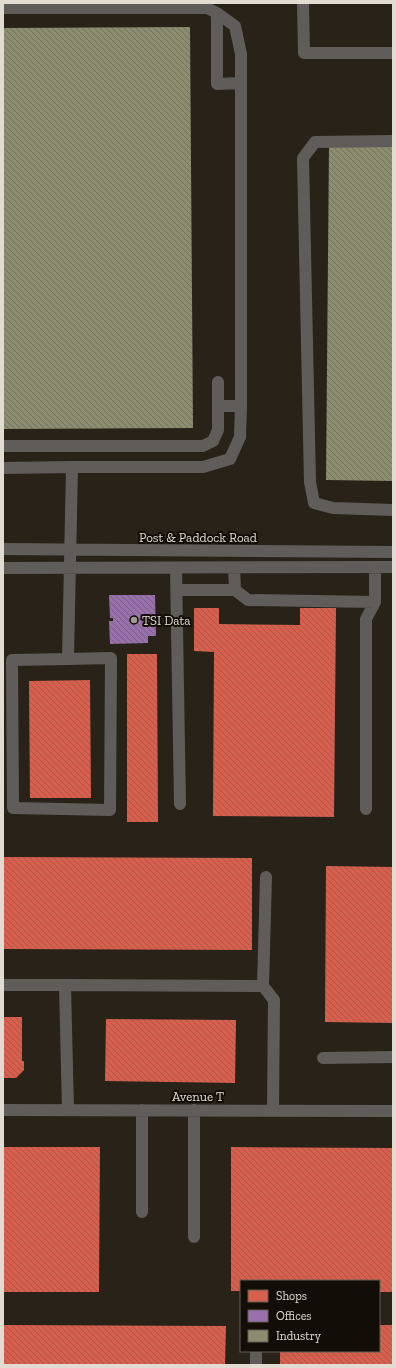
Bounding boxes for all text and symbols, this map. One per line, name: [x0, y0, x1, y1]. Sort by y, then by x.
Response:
street label: Post & Paddock Road: [139, 530, 257, 545]
place label: TSI Data: [142, 613, 191, 628]
marker: TSI Data: [129, 615, 139, 625]
street label: Avenue T: [172, 1089, 224, 1104]
legend: [240, 1280, 380, 1352]
text: Shops: [276, 1289, 307, 1303]
text: Offices: [276, 1309, 312, 1323]
text: Industry: [276, 1329, 322, 1343]

